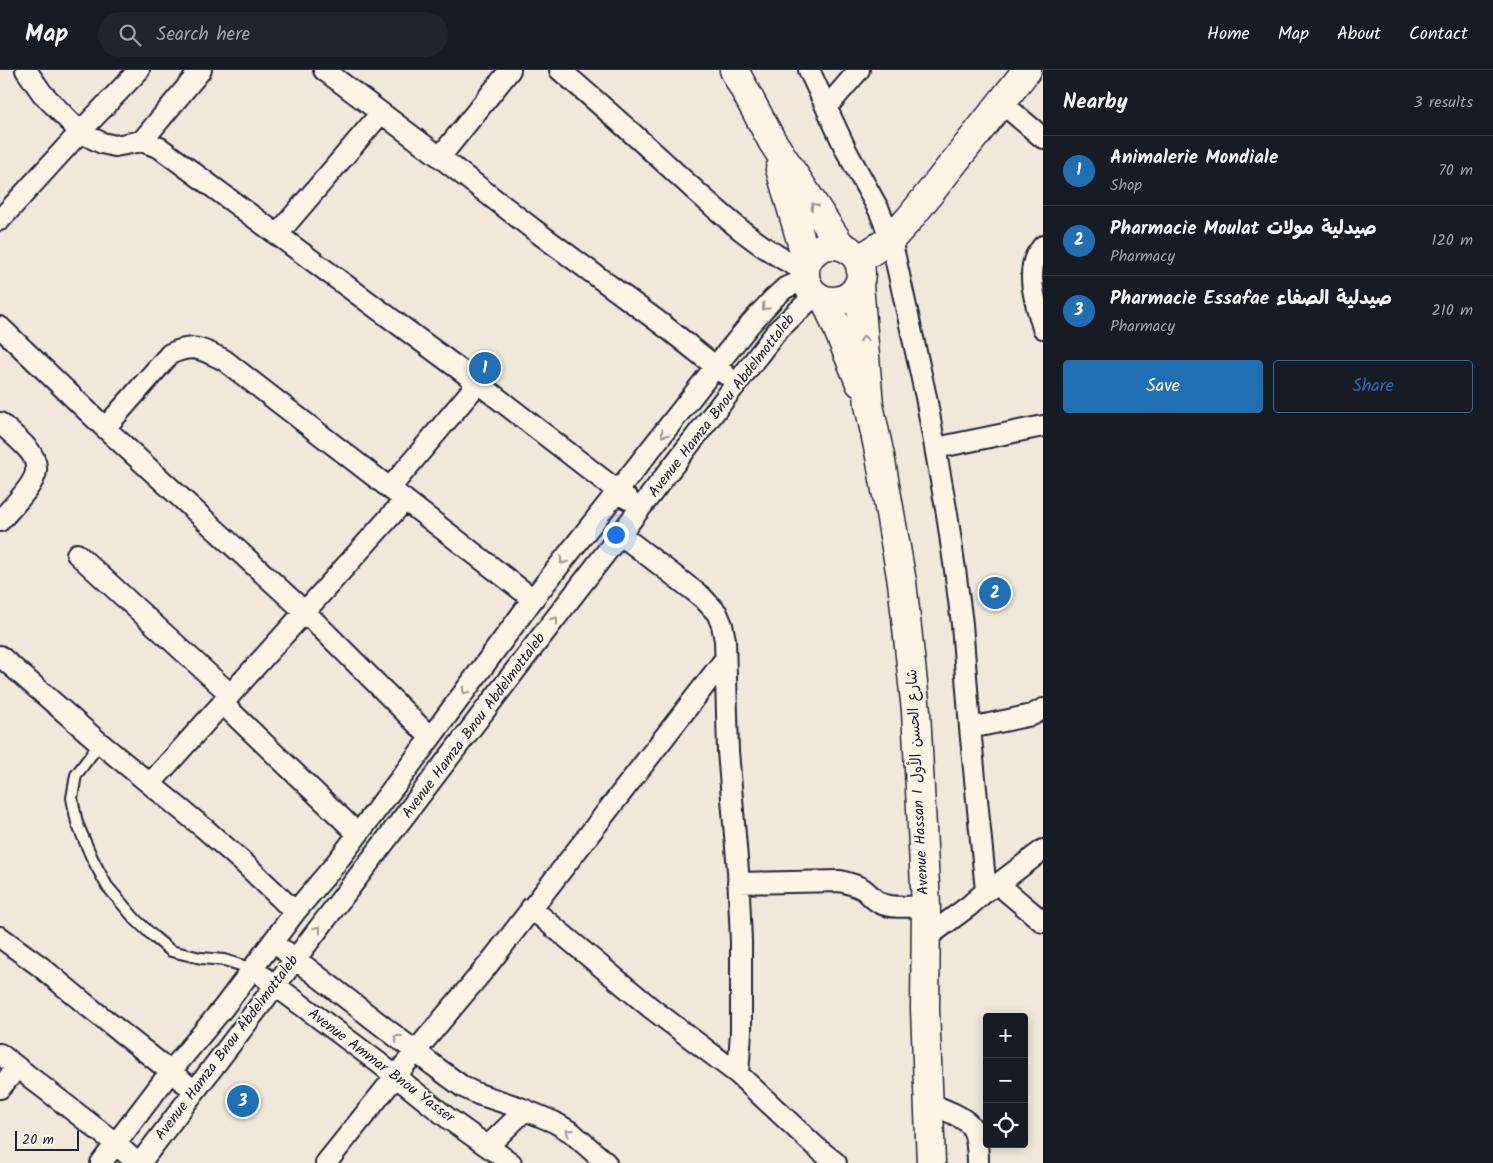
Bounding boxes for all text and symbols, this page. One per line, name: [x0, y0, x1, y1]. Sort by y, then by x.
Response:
search box: [98, 12, 448, 57]
text: Map: [25, 15, 68, 54]
text: Search here: [156, 20, 250, 50]
text: Home: [1207, 20, 1250, 49]
text: Map: [1278, 20, 1309, 49]
text: About: [1337, 20, 1381, 49]
text: Contact: [1409, 20, 1468, 49]
icon: search: [116, 21, 144, 49]
text: Nearby: [1063, 86, 1128, 119]
text: 3 results: [1414, 90, 1473, 115]
text: Animalerie Mondiale: [1110, 143, 1278, 173]
text: 1: [1077, 158, 1081, 183]
text: 70 m: [1438, 158, 1473, 183]
text: Shop: [1110, 173, 1142, 198]
one-way arrow: [811, 202, 820, 211]
text: Pharmacie Moulat صيدلية مولات: [1110, 214, 1377, 244]
text: 2: [1074, 228, 1084, 253]
text: 120 m: [1432, 228, 1473, 253]
text: Pharmacy: [1110, 244, 1175, 269]
text: Pharmacie Essafae صيدلية الصفاء: [1110, 284, 1392, 314]
text: 3: [1075, 298, 1083, 323]
text: 210 m: [1432, 298, 1473, 323]
one-way arrow: [762, 301, 771, 310]
street label: Avenue Hamza Bnou Abdelmottaleb: [643, 309, 801, 503]
text: Pharmacy: [1110, 314, 1175, 339]
one-way arrow: [858, 334, 869, 342]
pin: 1: [469, 349, 501, 387]
button: Save: [1063, 360, 1263, 413]
button: Share: [1273, 360, 1473, 413]
one-way arrow: [661, 428, 669, 437]
your location: [603, 522, 629, 548]
one-way arrow: [560, 555, 569, 565]
pin: 2: [979, 574, 1011, 612]
one-way arrow: [550, 617, 558, 626]
street label: Avenue Hamza Bnou Abdelmottaleb: [396, 628, 552, 824]
street label: Avenue Hassan I شارع الحسن الأول: [900, 668, 936, 896]
one-way arrow: [462, 685, 471, 695]
one-way arrow: [312, 926, 320, 935]
street label: Avenue Hamza Bnou Abdelmottaleb: [149, 950, 305, 1146]
street label: Avenue Ammar Bnou Yasser: [302, 1003, 460, 1130]
map controls: [983, 1013, 1028, 1148]
button: +: [983, 1013, 1028, 1058]
one-way arrow: [393, 1035, 403, 1044]
button: −: [983, 1058, 1028, 1103]
pin: 3: [227, 1082, 259, 1120]
button: locate: [983, 1103, 1028, 1148]
scale bar: [15, 1128, 79, 1151]
text: 20 m: [22, 1129, 54, 1151]
one-way arrow: [565, 1129, 575, 1138]

